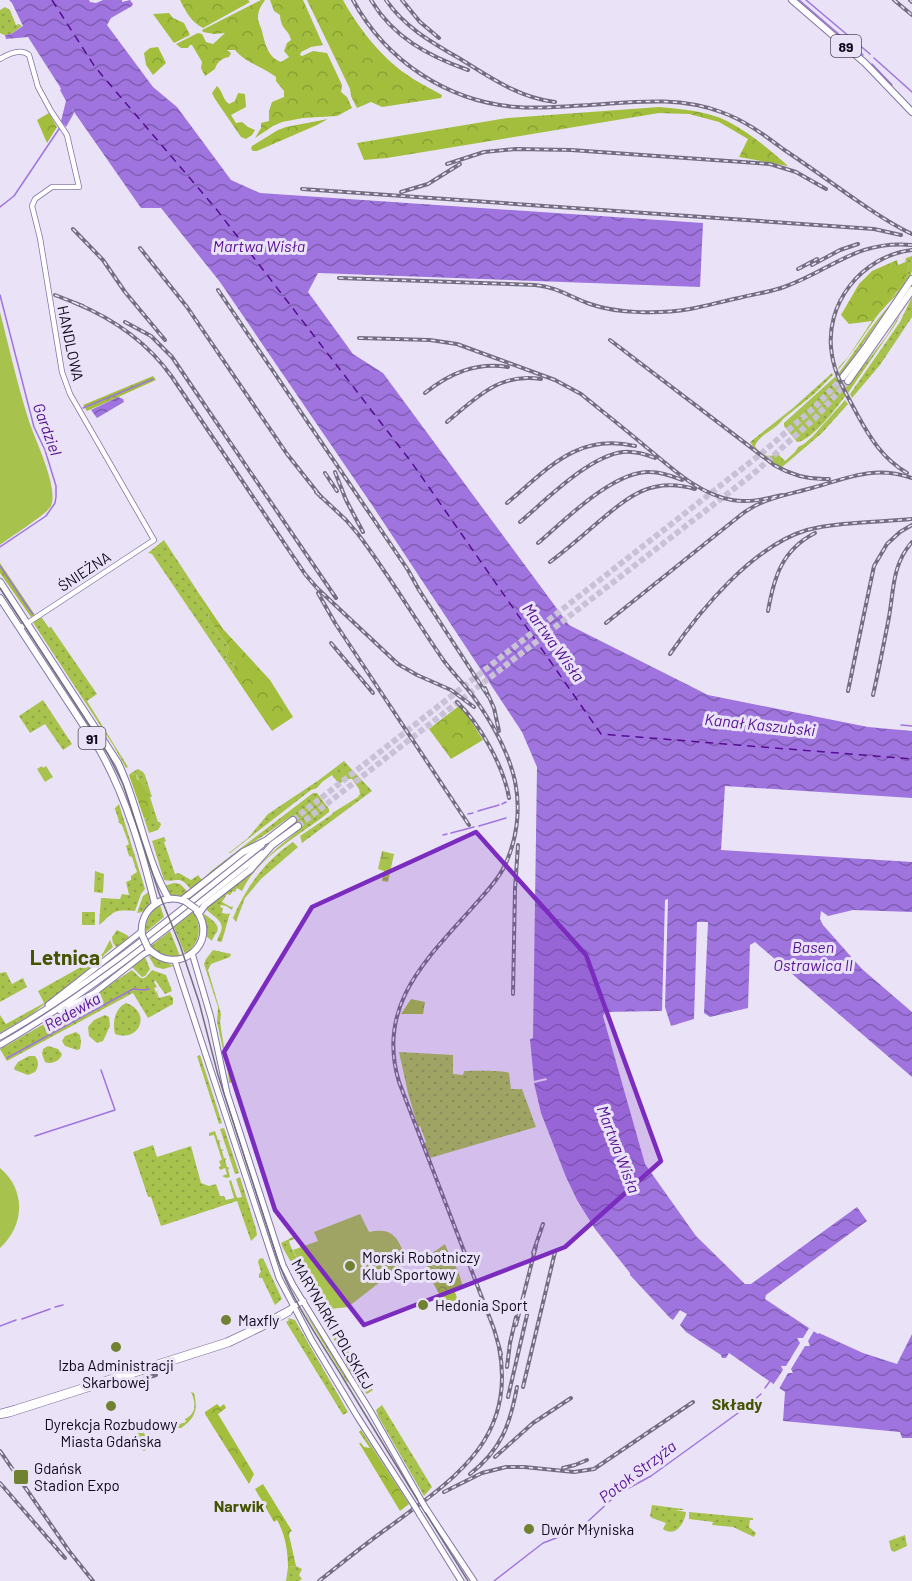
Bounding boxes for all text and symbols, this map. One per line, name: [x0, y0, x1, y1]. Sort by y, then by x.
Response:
road number: 89: [831, 35, 861, 57]
water label: Martwa Wisła: [213, 236, 305, 255]
street label: HANDLOWA: [54, 304, 88, 382]
water label: Gardziel: [30, 400, 66, 458]
street label: ŚNIEŻNA: [54, 547, 114, 595]
water label: Martwa Wisła: [519, 599, 589, 685]
water label: Kanał Kaszubski: [704, 709, 816, 739]
road number: 91: [78, 727, 106, 749]
water label: Basen Ostrawica II: [773, 937, 853, 974]
district label: Letnica: [30, 944, 100, 969]
water label: Redewka: [41, 988, 103, 1034]
water label: Martwa Wisła: [594, 1102, 644, 1196]
place label: Morski Robotniczy Klub Sportowy: [362, 1248, 480, 1283]
street label: MARYNARKI POLSKIEJ: [288, 1255, 378, 1393]
marker: Morski Robotniczy Klub Sportowy: [343, 1259, 357, 1273]
place label: Hedonia Sport: [435, 1296, 528, 1314]
marker: Hedonia Sport: [416, 1298, 430, 1312]
place label: Maxfly: [238, 1311, 279, 1329]
marker: Maxfly: [219, 1313, 233, 1327]
marker: Izba Administracji Skarbowej: [109, 1340, 123, 1354]
place label: Izba Administracji Skarbowej: [58, 1356, 174, 1391]
district label: Składy: [712, 1394, 762, 1413]
marker: Dyrekcja Rozbudowy Miasta Gdańska: [104, 1399, 118, 1413]
place label: Dyrekcja Rozbudowy Miasta Gdańska: [45, 1415, 178, 1450]
water label: Potok Strzyża: [595, 1436, 679, 1506]
place label: Gdańsk Stadion Expo: [34, 1459, 120, 1494]
marker: Gdańsk Stadion Expo: [12, 1468, 30, 1486]
district label: Narwik: [214, 1496, 265, 1515]
place label: Dwór Młyniska: [541, 1520, 634, 1538]
marker: Dwór Młyniska: [522, 1522, 536, 1536]

